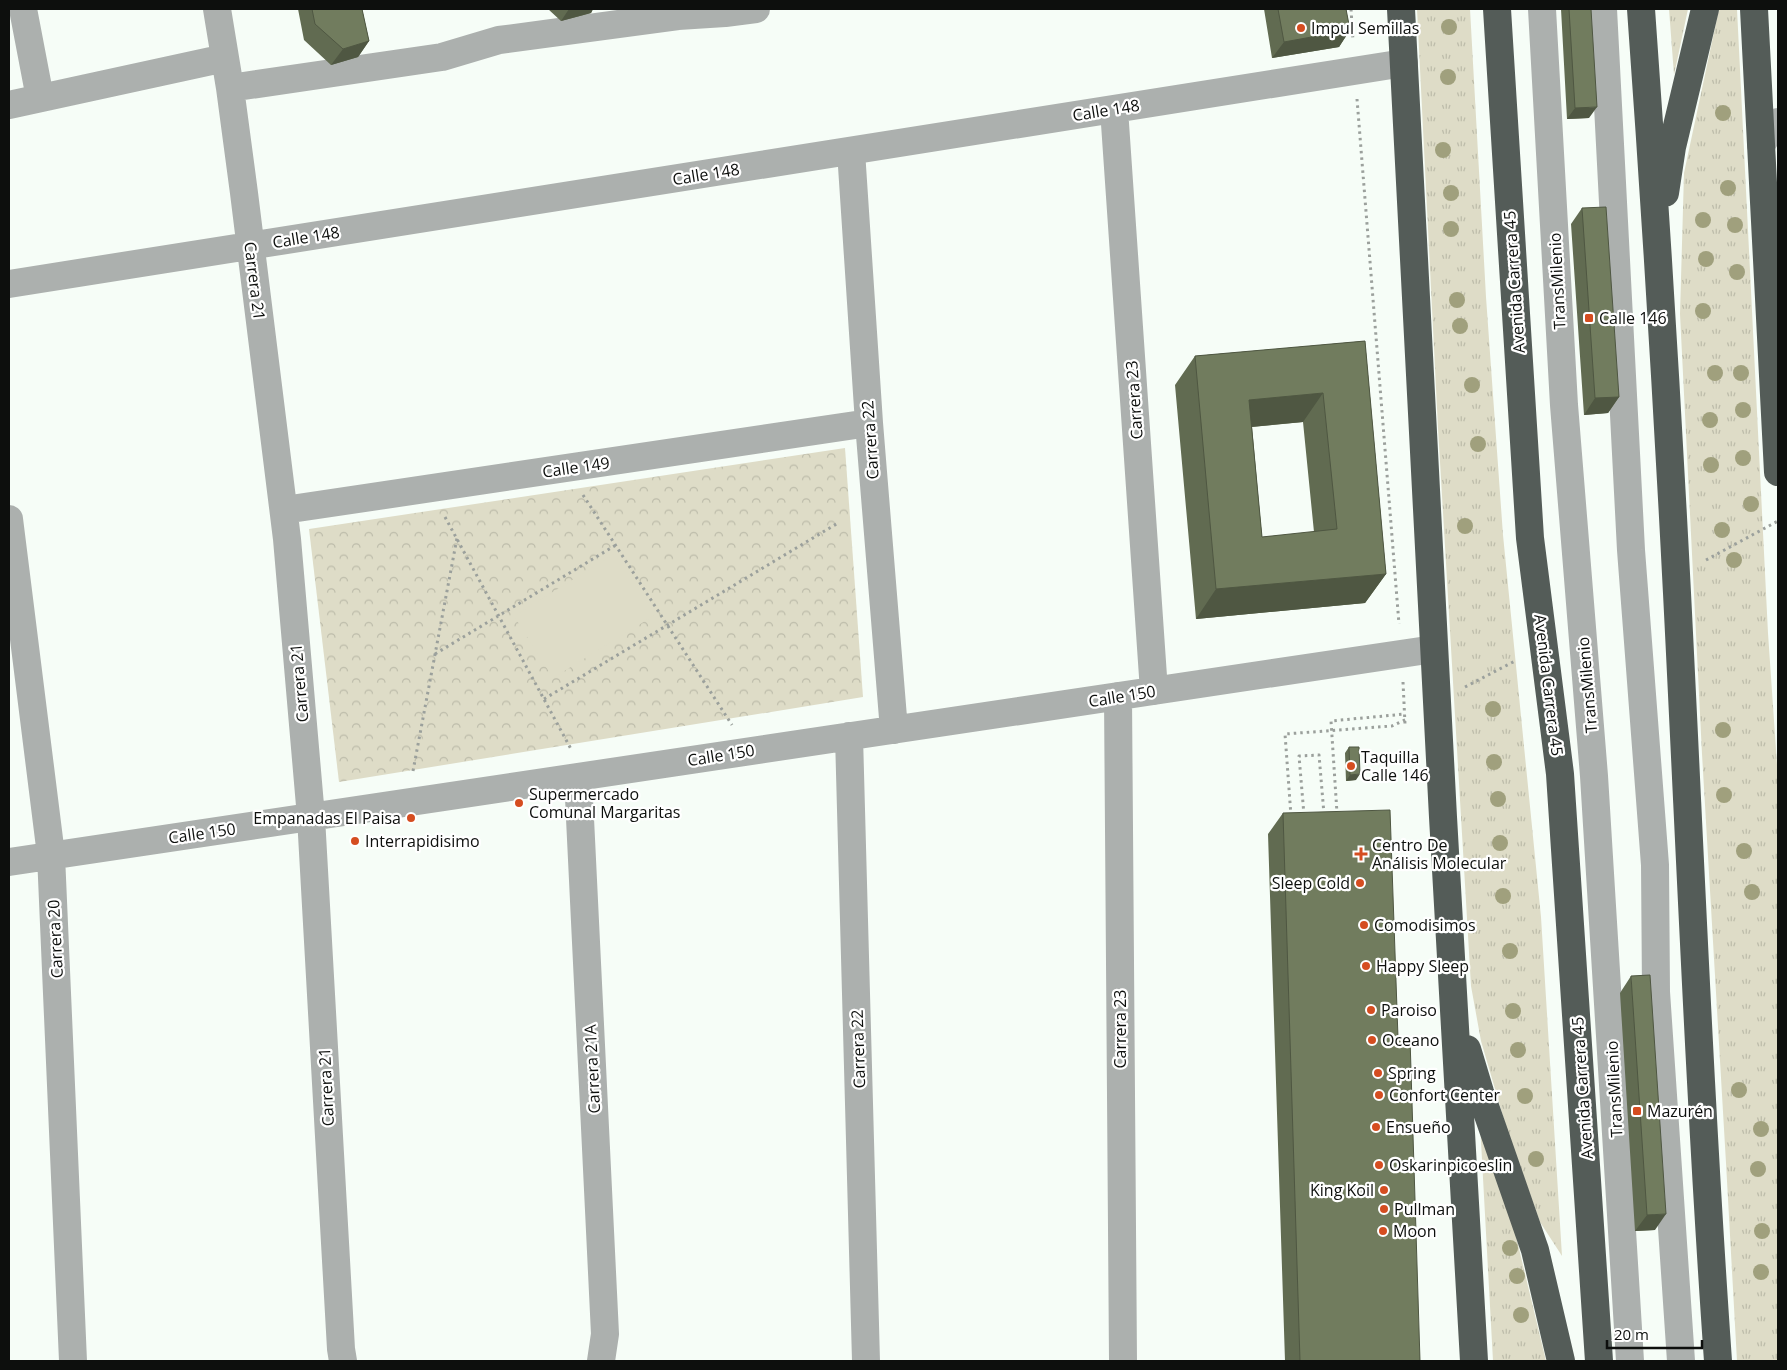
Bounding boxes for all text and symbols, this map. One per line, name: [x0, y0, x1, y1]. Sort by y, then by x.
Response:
place label: Impul Semillas: [1311, 17, 1419, 39]
marker: Impul Semillas: [1295, 22, 1307, 34]
street label: Calle 148: [1071, 94, 1141, 126]
street label: Calle 148: [671, 158, 741, 190]
street label: Avenida Carrera 45: [1498, 210, 1530, 354]
street label: Calle 148: [271, 221, 341, 253]
street label: TransMilenio: [1543, 232, 1571, 330]
street label: Carrera 21: [239, 240, 271, 322]
place label: Calle 146: [1599, 307, 1667, 329]
marker: Calle 146: [1583, 312, 1595, 324]
street label: Carrera 23: [1120, 360, 1148, 440]
street label: Carrera 22: [856, 400, 884, 480]
street label: Calle 149: [541, 451, 611, 483]
street label: Avenida Carrera 45: [1529, 613, 1569, 757]
street label: TransMilenio: [1572, 636, 1602, 734]
street label: Carrera 21: [285, 643, 313, 723]
street label: Calle 150: [1087, 680, 1157, 712]
street label: Calle 150: [686, 739, 756, 771]
place label: Taquilla Calle 146: [1361, 746, 1429, 786]
marker: Taquilla Calle 146: [1345, 760, 1357, 772]
place label: Supermercado Comunal Margaritas: [529, 783, 680, 823]
marker: Supermercado Comunal Margaritas: [513, 797, 525, 809]
place label: Empanadas El Paisa: [253, 807, 401, 829]
marker: Empanadas El Paisa: [405, 812, 417, 824]
street label: Calle 150: [167, 817, 237, 849]
place label: Interrapidisimo: [365, 830, 480, 852]
place label: Centro De Análisis Molecular: [1372, 834, 1507, 874]
marker: Interrapidisimo: [349, 835, 361, 847]
marker: Centro De Análisis Molecular: [1354, 847, 1368, 861]
place label: Sleep Cold: [1272, 872, 1350, 894]
marker: Sleep Cold: [1354, 877, 1366, 889]
street label: Carrera 20: [42, 899, 68, 979]
place label: Comodisimos: [1374, 914, 1476, 936]
marker: Comodisimos: [1358, 919, 1370, 931]
place label: Happy Sleep: [1376, 955, 1469, 977]
marker: Happy Sleep: [1360, 960, 1372, 972]
street label: Carrera 23: [1109, 990, 1131, 1068]
place label: Paroiso: [1381, 999, 1437, 1021]
marker: Paroiso: [1365, 1004, 1377, 1016]
street label: Carrera 22: [846, 1009, 870, 1089]
street label: Avenida Carrera 45: [1566, 1016, 1598, 1160]
street label: Carrera 21A: [579, 1023, 605, 1114]
place label: Oceano: [1382, 1029, 1439, 1051]
marker: Oceano: [1366, 1034, 1378, 1046]
street label: TransMilenio: [1600, 1040, 1628, 1138]
street label: Carrera 21: [313, 1047, 339, 1127]
place label: Spring: [1388, 1062, 1436, 1084]
marker: Spring: [1372, 1067, 1384, 1079]
place label: Confort Center: [1389, 1084, 1500, 1106]
marker: Confort Center: [1373, 1089, 1385, 1101]
place label: Mazurén: [1647, 1100, 1713, 1122]
marker: Mazurén: [1631, 1105, 1643, 1117]
place label: Ensueño: [1386, 1116, 1451, 1138]
marker: Ensueño: [1370, 1121, 1382, 1133]
place label: Oskarinpicoeslin: [1389, 1154, 1512, 1176]
marker: Oskarinpicoeslin: [1373, 1159, 1385, 1171]
place label: King Koil: [1310, 1179, 1374, 1201]
marker: King Koil: [1378, 1184, 1390, 1196]
place label: Pullman: [1394, 1198, 1455, 1220]
marker: Pullman: [1378, 1203, 1390, 1215]
place label: Moon: [1393, 1220, 1436, 1242]
marker: Moon: [1377, 1225, 1389, 1237]
scale bar: [1607, 1318, 1702, 1350]
text: 20 m: [1614, 1324, 1649, 1344]

